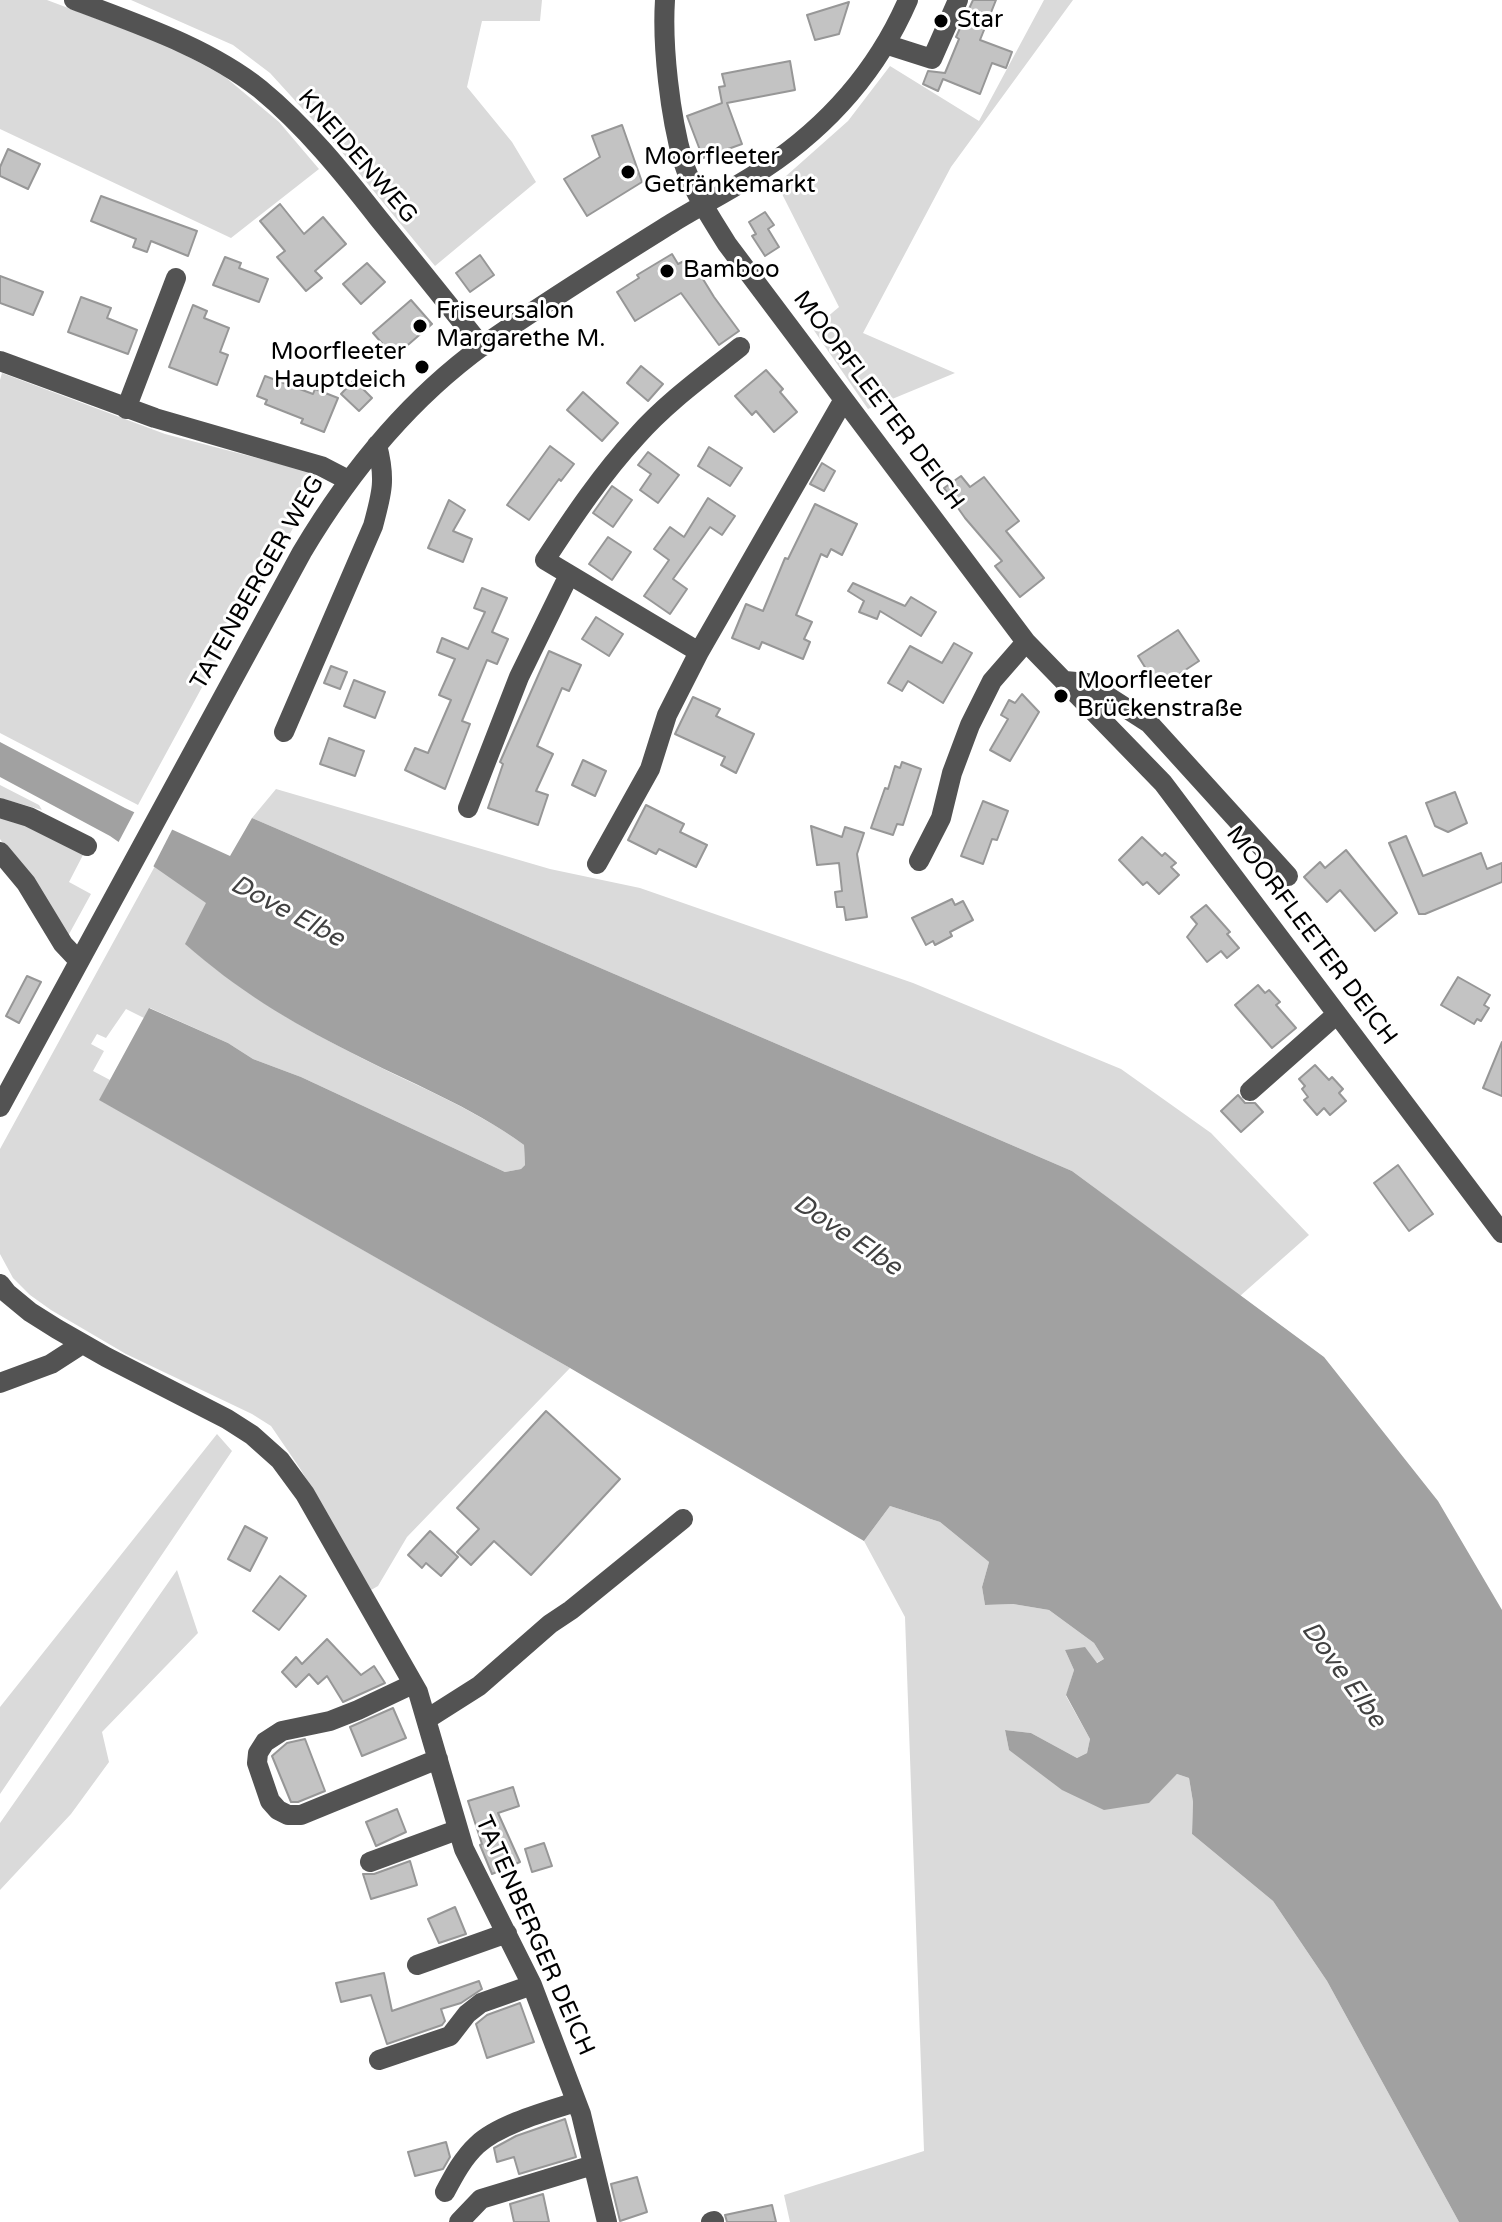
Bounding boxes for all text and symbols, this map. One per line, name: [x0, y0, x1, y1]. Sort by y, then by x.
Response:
place label: Star: [957, 7, 1003, 35]
marker: Star: [932, 12, 950, 30]
street label: KNEIDENWEG: [291, 84, 423, 230]
place label: Moorfleeter Getränkemarkt: [644, 144, 816, 200]
marker: Moorfleeter Getränkemarkt: [619, 163, 637, 181]
place label: Bamboo: [683, 257, 779, 285]
marker: Bamboo: [658, 262, 676, 280]
street label: MOORFLEETER DEICH: [786, 286, 970, 516]
place label: Friseursalon Margarethe M.: [436, 298, 606, 354]
marker: Friseursalon Margarethe M.: [411, 317, 429, 335]
place label: Moorfleeter Hauptdeich: [271, 339, 406, 395]
marker: Moorfleeter Hauptdeich: [413, 358, 431, 376]
street label: TATENBERGER WEG: [185, 471, 331, 695]
place label: Moorfleeter Brückenstraße: [1077, 668, 1243, 724]
marker: Moorfleeter Brückenstraße: [1052, 687, 1070, 705]
street label: MOORFLEETER DEICH: [1219, 821, 1403, 1051]
water label: Dove Elbe: [225, 869, 349, 955]
water label: Dove Elbe: [787, 1188, 907, 1284]
water label: Dove Elbe: [1294, 1616, 1392, 1734]
street label: TATENBERGER DEICH: [468, 1812, 600, 2060]

